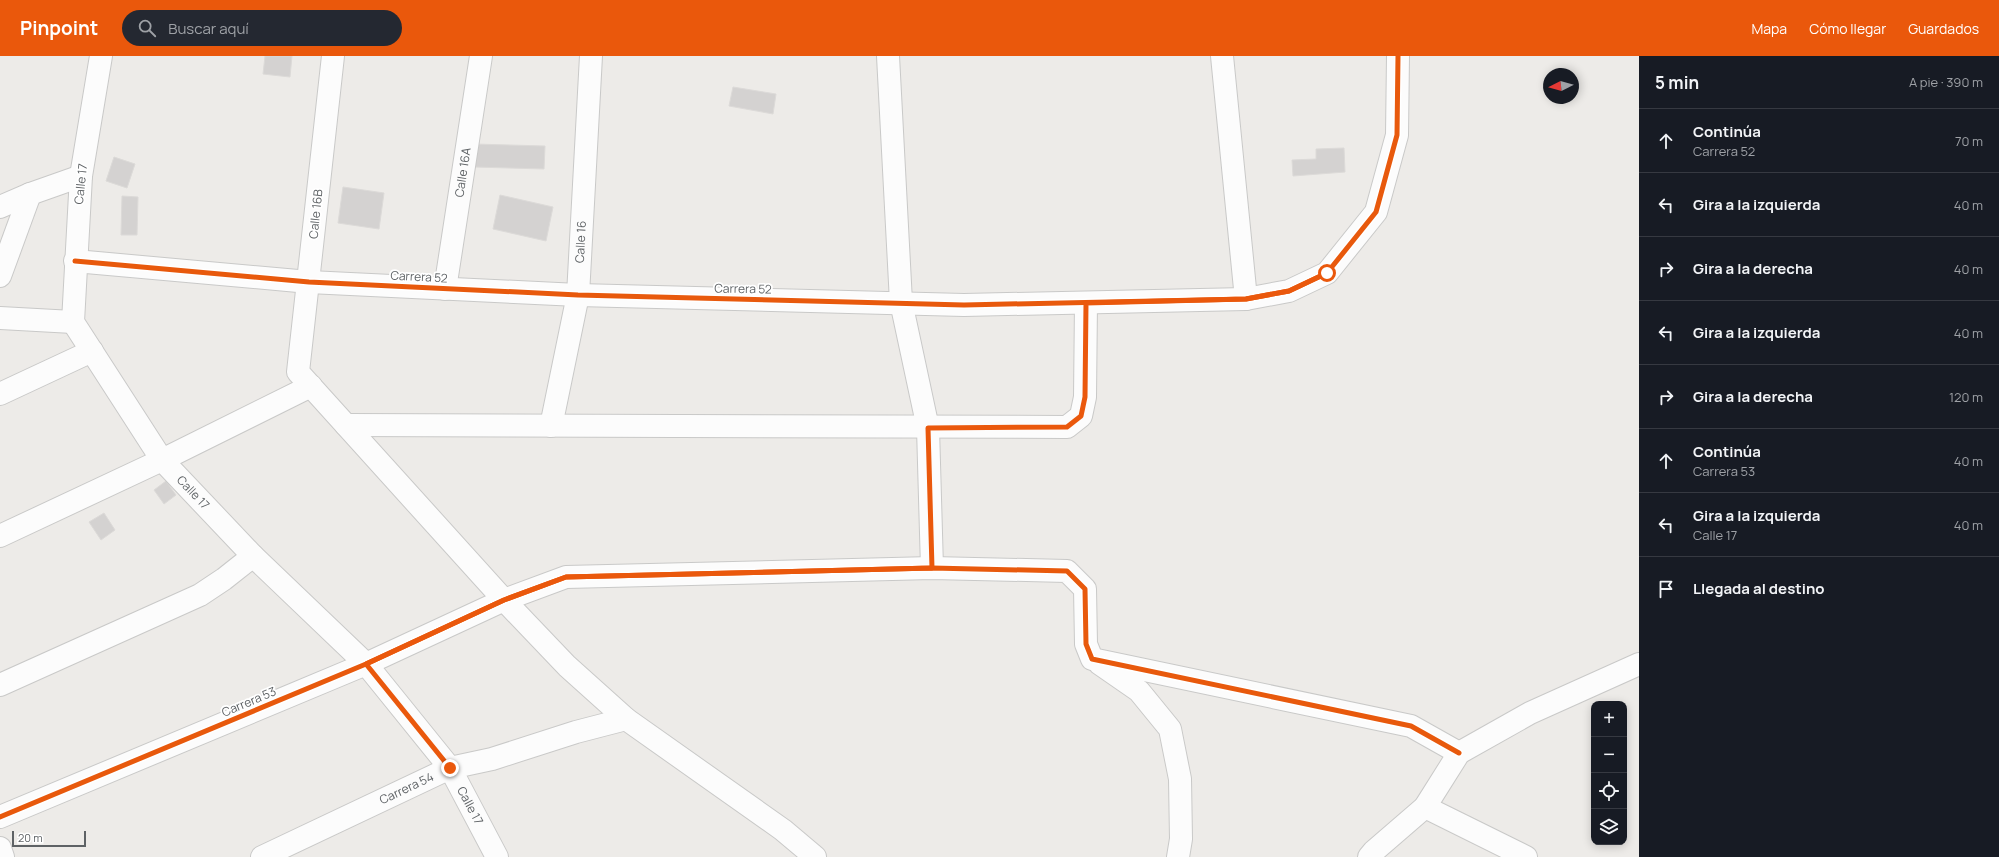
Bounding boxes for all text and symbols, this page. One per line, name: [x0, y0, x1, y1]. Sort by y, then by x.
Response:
search box: [122, 10, 402, 46]
text: Pinpoint: [20, 15, 98, 41]
icon: search: [136, 17, 158, 39]
text: Buscar aquí: [168, 18, 249, 39]
text: Mapa: [1752, 19, 1787, 38]
text: Cómo llegar: [1809, 19, 1886, 38]
text: Guardados: [1908, 19, 1979, 38]
north arrow: [1543, 68, 1579, 104]
text: 5 min: [1655, 71, 1699, 94]
text: A pie · 390 m: [1909, 73, 1983, 91]
text: Continúa: [1693, 121, 1761, 142]
icon: ahead: [1655, 130, 1677, 152]
text: 70 m: [1955, 132, 1983, 150]
text: Carrera 52: [1693, 142, 1755, 160]
street label: Calle 16A: [450, 146, 475, 198]
street label: Calle 17: [70, 163, 91, 205]
street label: Calle 16B: [304, 188, 327, 240]
icon: left: [1655, 194, 1677, 216]
text: Gira a la izquierda: [1693, 194, 1820, 215]
text: 40 m: [1954, 196, 1983, 214]
street label: Calle 16: [571, 220, 590, 263]
icon: right: [1655, 258, 1677, 280]
text: Gira a la derecha: [1693, 258, 1813, 279]
text: 40 m: [1954, 260, 1983, 278]
route start: [1318, 264, 1336, 282]
street label: Carrera 52: [390, 267, 448, 286]
street label: Carrera 52: [714, 280, 772, 298]
icon: left: [1655, 322, 1677, 344]
text: Gira a la izquierda: [1693, 322, 1820, 343]
text: 40 m: [1954, 324, 1983, 342]
icon: right: [1655, 386, 1677, 408]
text: Gira a la derecha: [1693, 386, 1813, 407]
text: 120 m: [1949, 388, 1983, 406]
text: Continúa: [1693, 441, 1761, 462]
icon: ahead: [1655, 450, 1677, 472]
text: 40 m: [1954, 452, 1983, 470]
text: Carrera 53: [1693, 462, 1755, 480]
street label: Calle 17: [173, 472, 214, 513]
text: Gira a la izquierda: [1693, 505, 1820, 526]
icon: left: [1655, 514, 1677, 536]
text: 40 m: [1954, 516, 1983, 534]
text: Calle 17: [1693, 526, 1737, 544]
icon: arrive: [1655, 578, 1677, 600]
text: Llegada al destino: [1693, 578, 1825, 599]
street label: Carrera 53: [219, 682, 279, 721]
map controls: [1591, 701, 1627, 845]
button: +: [1591, 701, 1627, 737]
button: −: [1591, 737, 1627, 773]
route end: [441, 759, 459, 777]
street label: Carrera 54: [377, 768, 436, 808]
button: locate: [1591, 773, 1627, 809]
street label: Calle 17: [453, 783, 487, 828]
button: layers: [1591, 809, 1627, 845]
scale bar: [12, 829, 86, 848]
text: 20 m: [18, 830, 43, 845]

